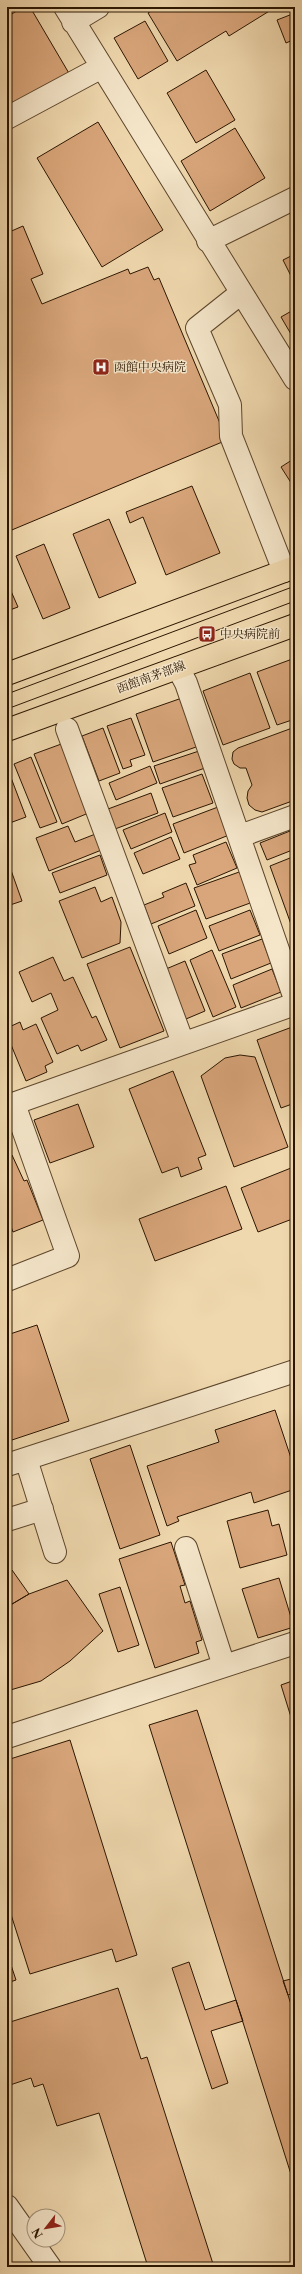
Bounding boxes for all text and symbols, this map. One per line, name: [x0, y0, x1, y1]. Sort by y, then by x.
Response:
hospital icon: 函館中央病院: [91, 357, 111, 377]
place label: 函館中央病院: [114, 359, 186, 374]
bus stop icon: 中央病院前: [197, 624, 217, 644]
place label: 中央病院前: [220, 626, 280, 641]
street label: 函館南茅部線: [114, 657, 187, 696]
north arrow: [26, 2208, 66, 2248]
text: N: [29, 2225, 46, 2241]

